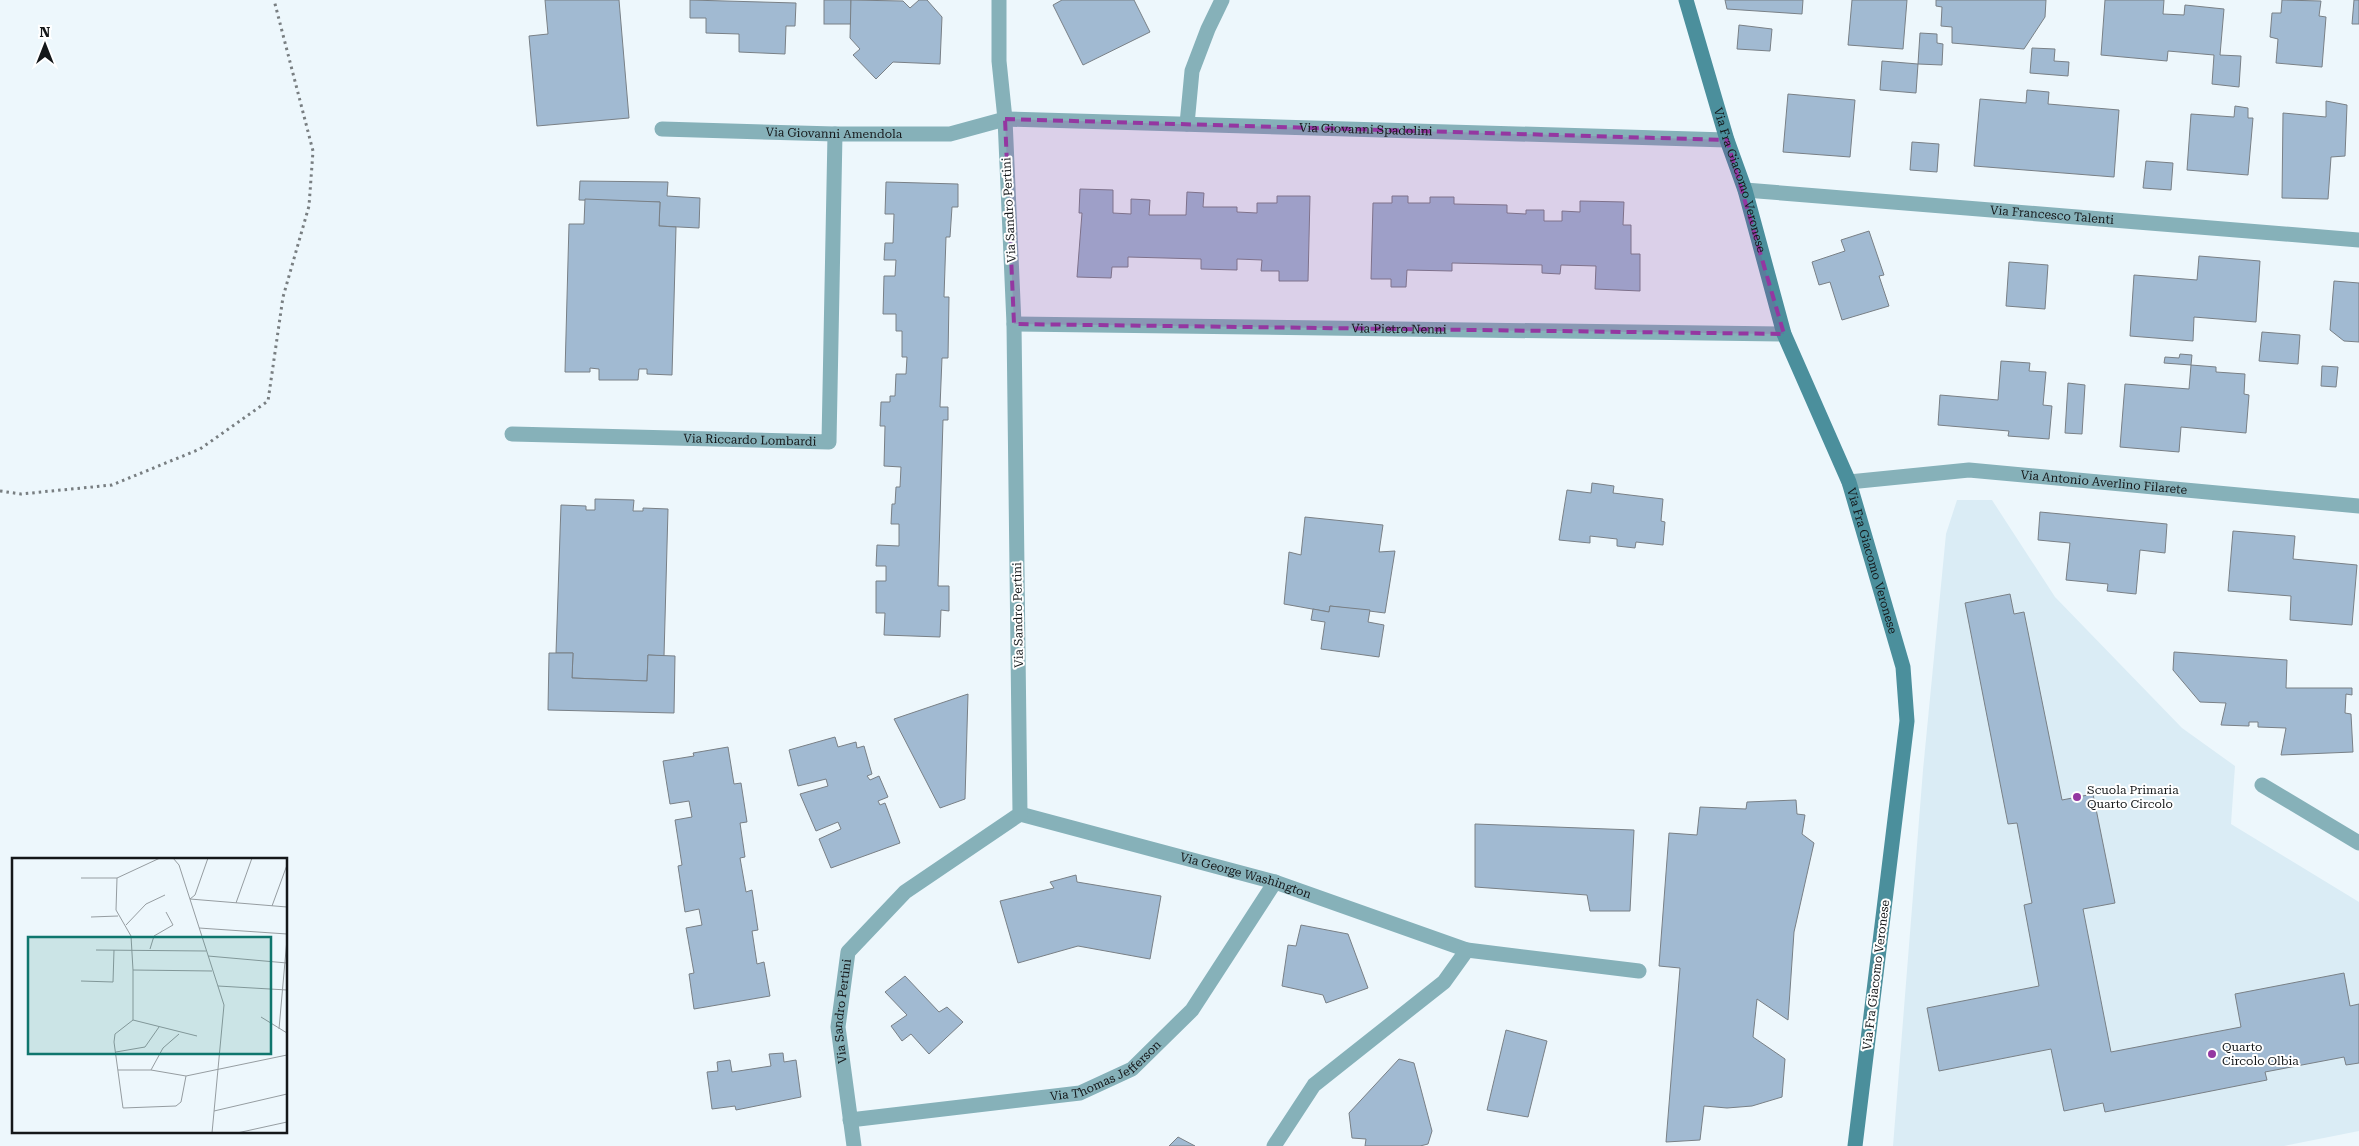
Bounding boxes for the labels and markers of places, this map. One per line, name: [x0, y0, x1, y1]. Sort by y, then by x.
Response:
place label: Scuola Primaria Quarto Circolo: [2087, 783, 2179, 811]
marker: Scuola Primaria Quarto Circolo: [2071, 791, 2083, 803]
place label: Quarto Circolo Olbia: [2222, 1040, 2299, 1068]
marker: Quarto Circolo Olbia: [2206, 1048, 2218, 1060]

